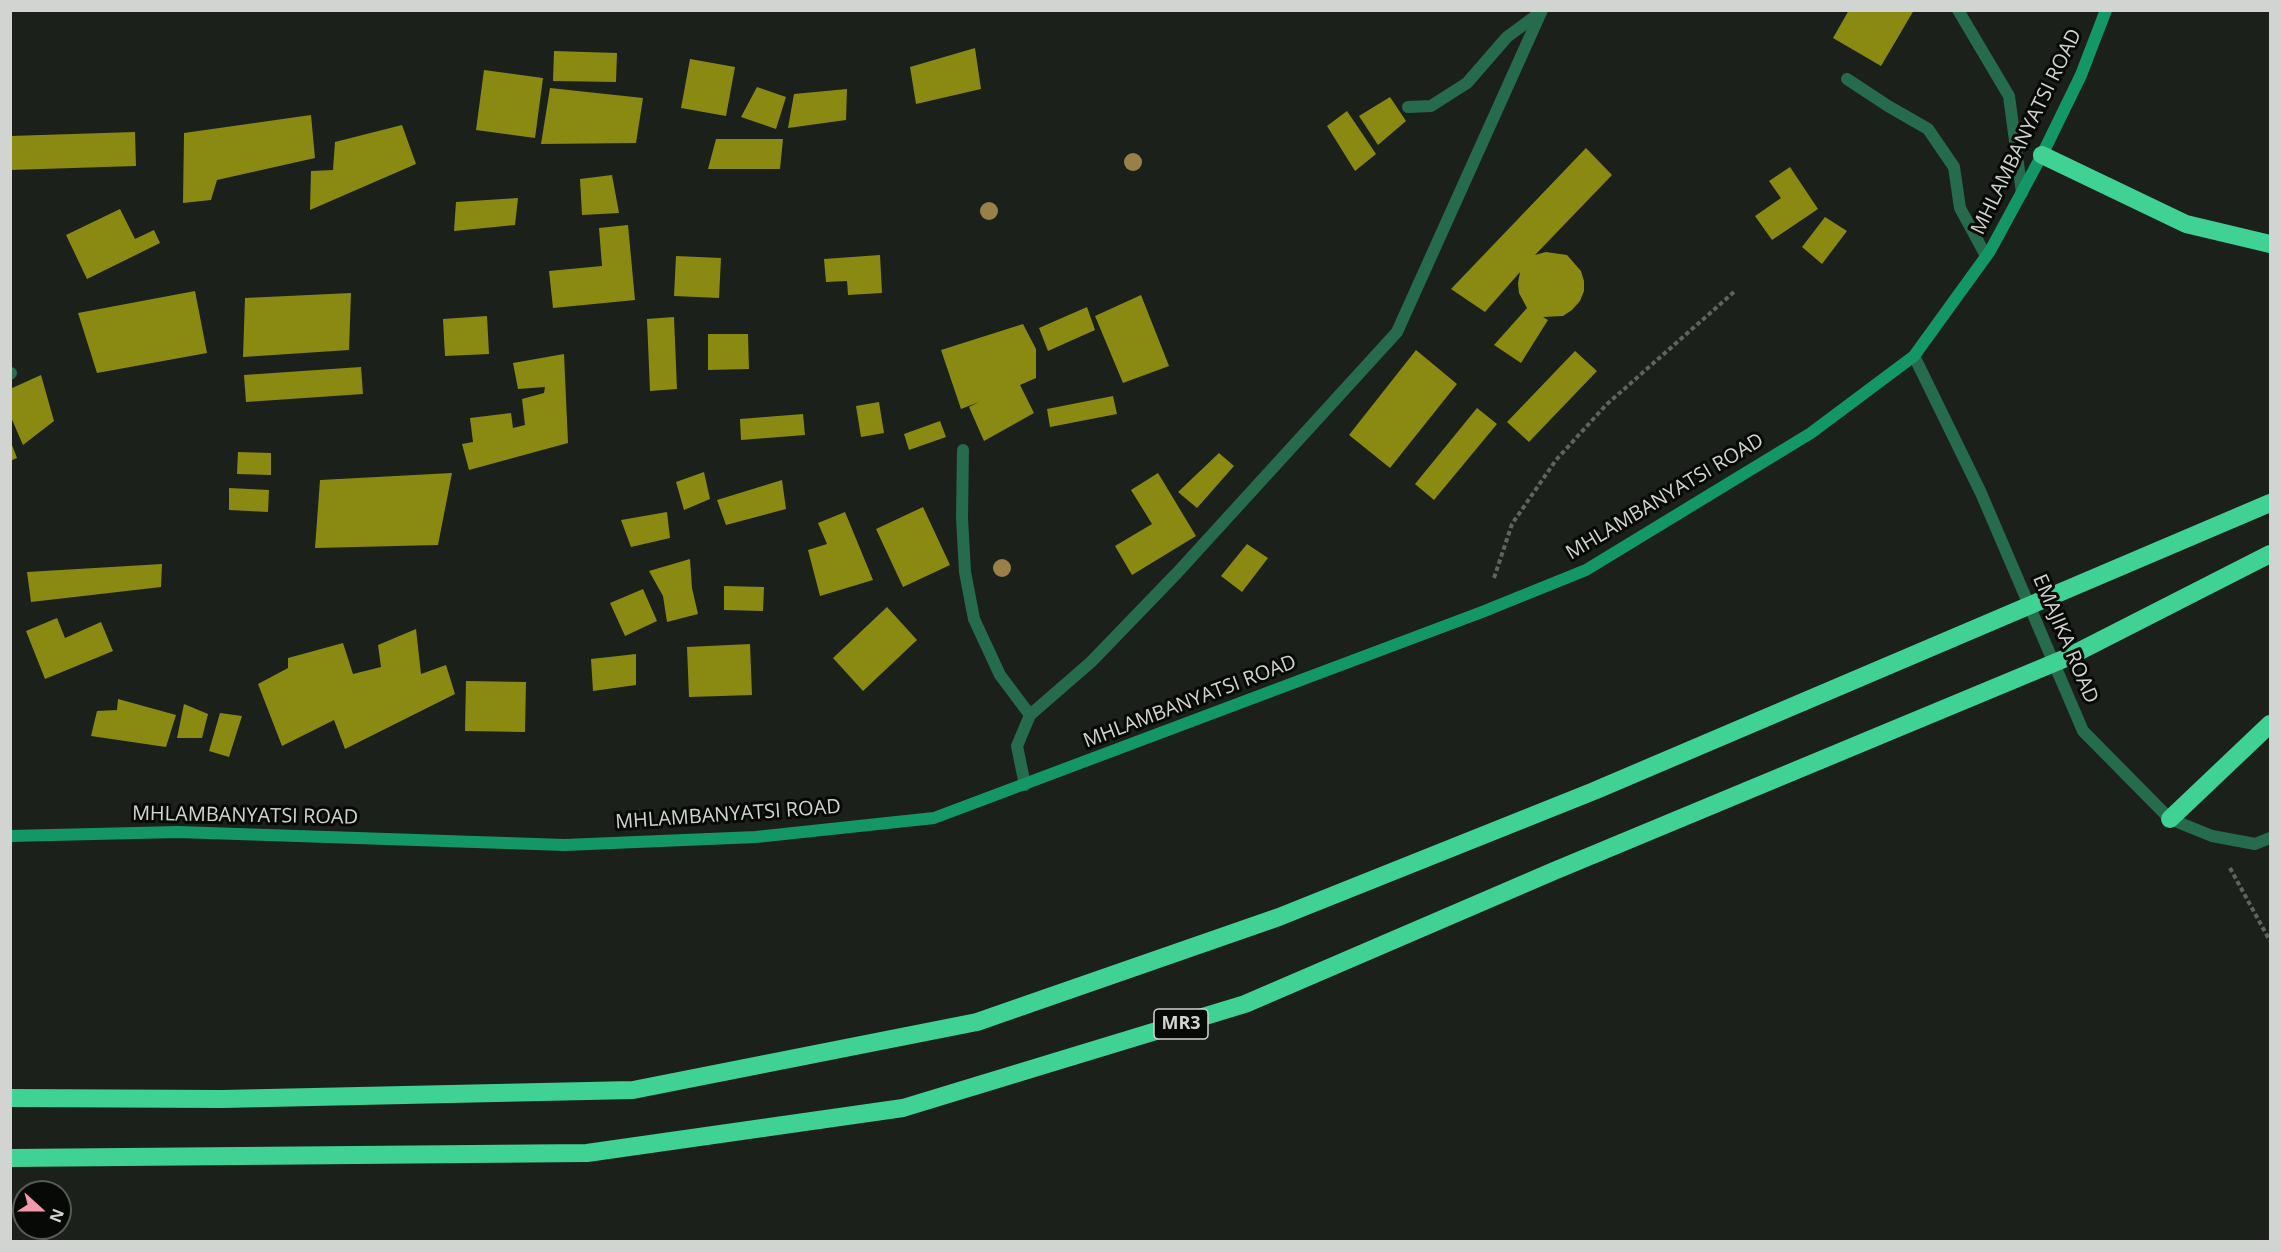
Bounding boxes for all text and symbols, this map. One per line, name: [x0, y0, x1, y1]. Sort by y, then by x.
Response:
street label: MHLAMBANYATSI ROAD: [1967, 25, 2087, 239]
street label: MHLAMBANYATSI ROAD: [1562, 428, 1768, 566]
street label: EMAJIKA ROAD: [2027, 571, 2103, 707]
street label: MHLAMBANYATSI ROAD: [1080, 650, 1300, 754]
street label: MHLAMBANYATSI ROAD: [614, 795, 842, 835]
street label: MHLAMBANYATSI ROAD: [132, 802, 358, 830]
road number: MR3: [1154, 1009, 1208, 1039]
north arrow: [12, 1180, 72, 1240]
text: N: [44, 1206, 70, 1226]

